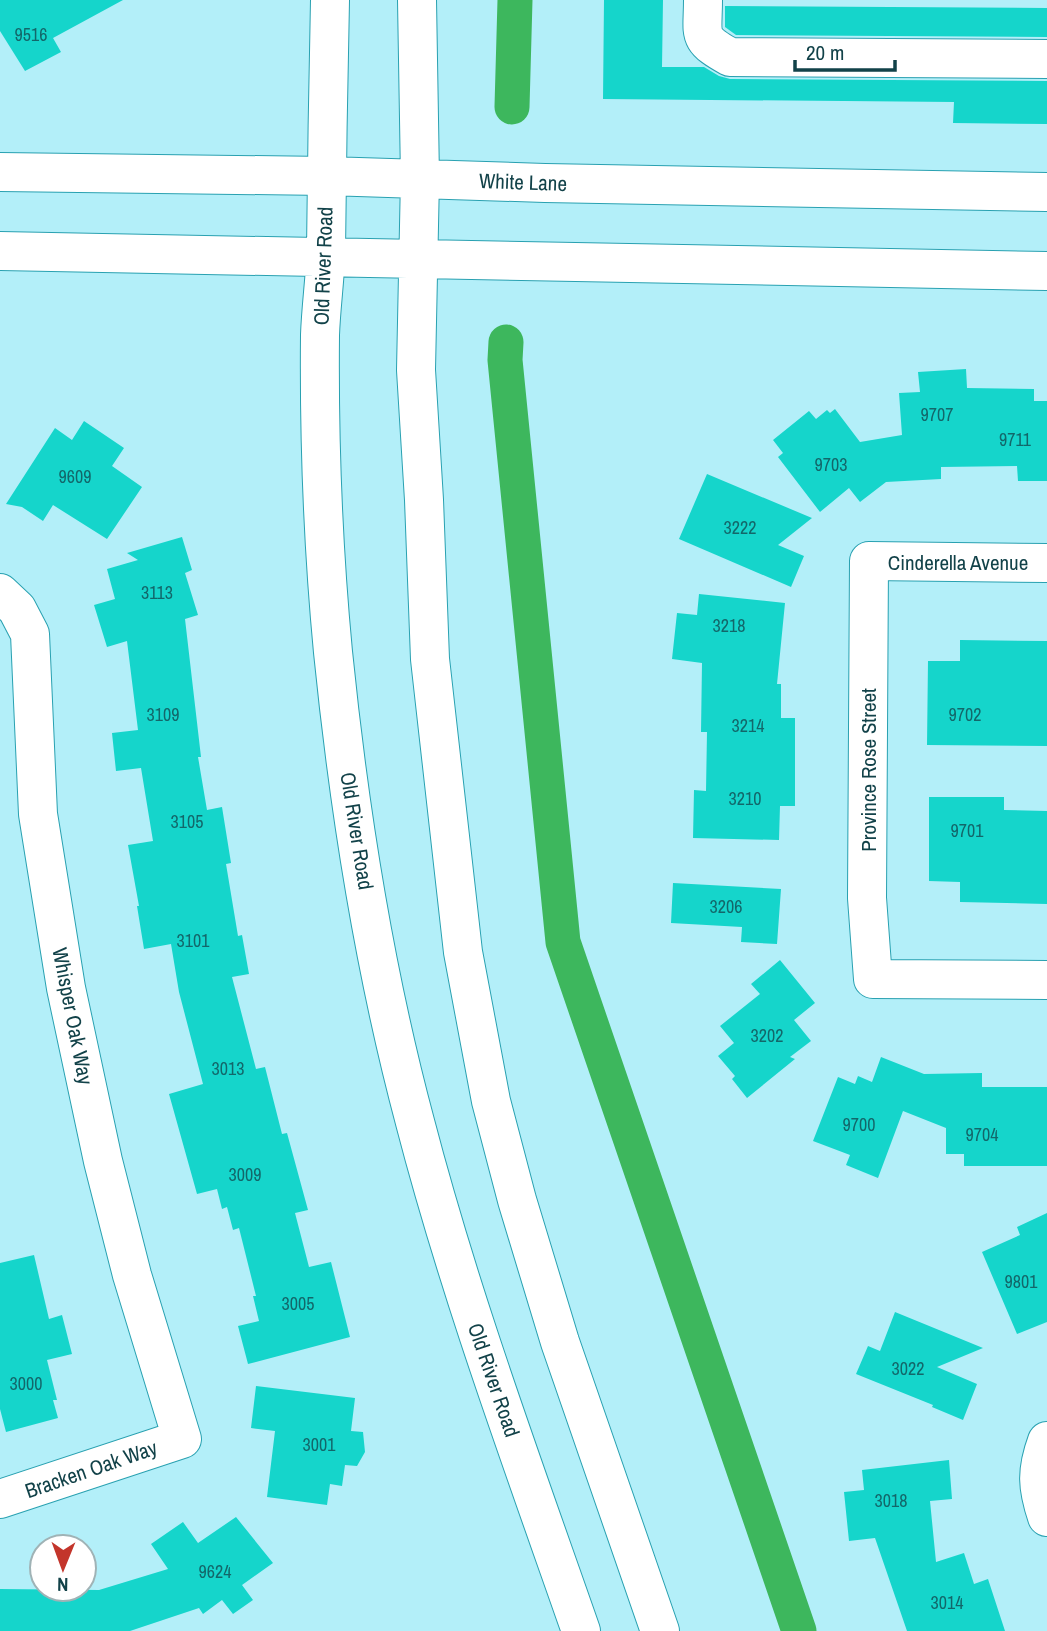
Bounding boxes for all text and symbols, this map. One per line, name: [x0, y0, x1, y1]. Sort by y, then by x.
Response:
house number: 9516: [15, 22, 47, 47]
scale bar: [795, 28, 895, 72]
text: 20 m: [806, 38, 844, 67]
street label: White Lane: [478, 166, 568, 198]
street label: Old River Road: [306, 206, 340, 326]
house number: 9707: [921, 402, 953, 427]
house number: 9711: [999, 427, 1032, 452]
house number: 9703: [815, 452, 847, 477]
house number: 9609: [59, 464, 91, 489]
house number: 3222: [724, 515, 756, 540]
street label: Cinderella Avenue: [888, 548, 1028, 577]
house number: 3113: [141, 580, 173, 605]
house number: 3218: [713, 613, 745, 638]
street label: Province Rose Street: [854, 688, 883, 852]
house number: 3109: [147, 702, 179, 727]
house number: 9702: [949, 702, 981, 727]
house number: 3214: [732, 713, 764, 738]
street label: Old River Road: [333, 770, 381, 892]
house number: 3210: [729, 786, 761, 811]
house number: 3105: [171, 809, 203, 834]
house number: 9701: [951, 818, 984, 843]
house number: 3206: [710, 894, 742, 919]
house number: 3101: [177, 928, 210, 953]
street label: Whisper Oak Way: [45, 945, 101, 1087]
house number: 3202: [751, 1023, 783, 1048]
house number: 3013: [212, 1056, 244, 1081]
house number: 9700: [843, 1112, 875, 1137]
house number: 9704: [966, 1122, 998, 1147]
house number: 3009: [229, 1162, 261, 1187]
house number: 9801: [1005, 1269, 1038, 1294]
house number: 3005: [282, 1291, 314, 1316]
street label: Old River Road: [461, 1319, 527, 1441]
house number: 3022: [892, 1356, 924, 1381]
house number: 3000: [10, 1371, 42, 1396]
house number: 3001: [303, 1432, 336, 1457]
street label: Bracken Oak Way: [21, 1433, 161, 1505]
house number: 3018: [875, 1488, 907, 1513]
north arrow: [28, 1533, 98, 1603]
house number: 9624: [199, 1559, 231, 1584]
text: N: [57, 1572, 69, 1598]
house number: 3014: [931, 1590, 963, 1615]

